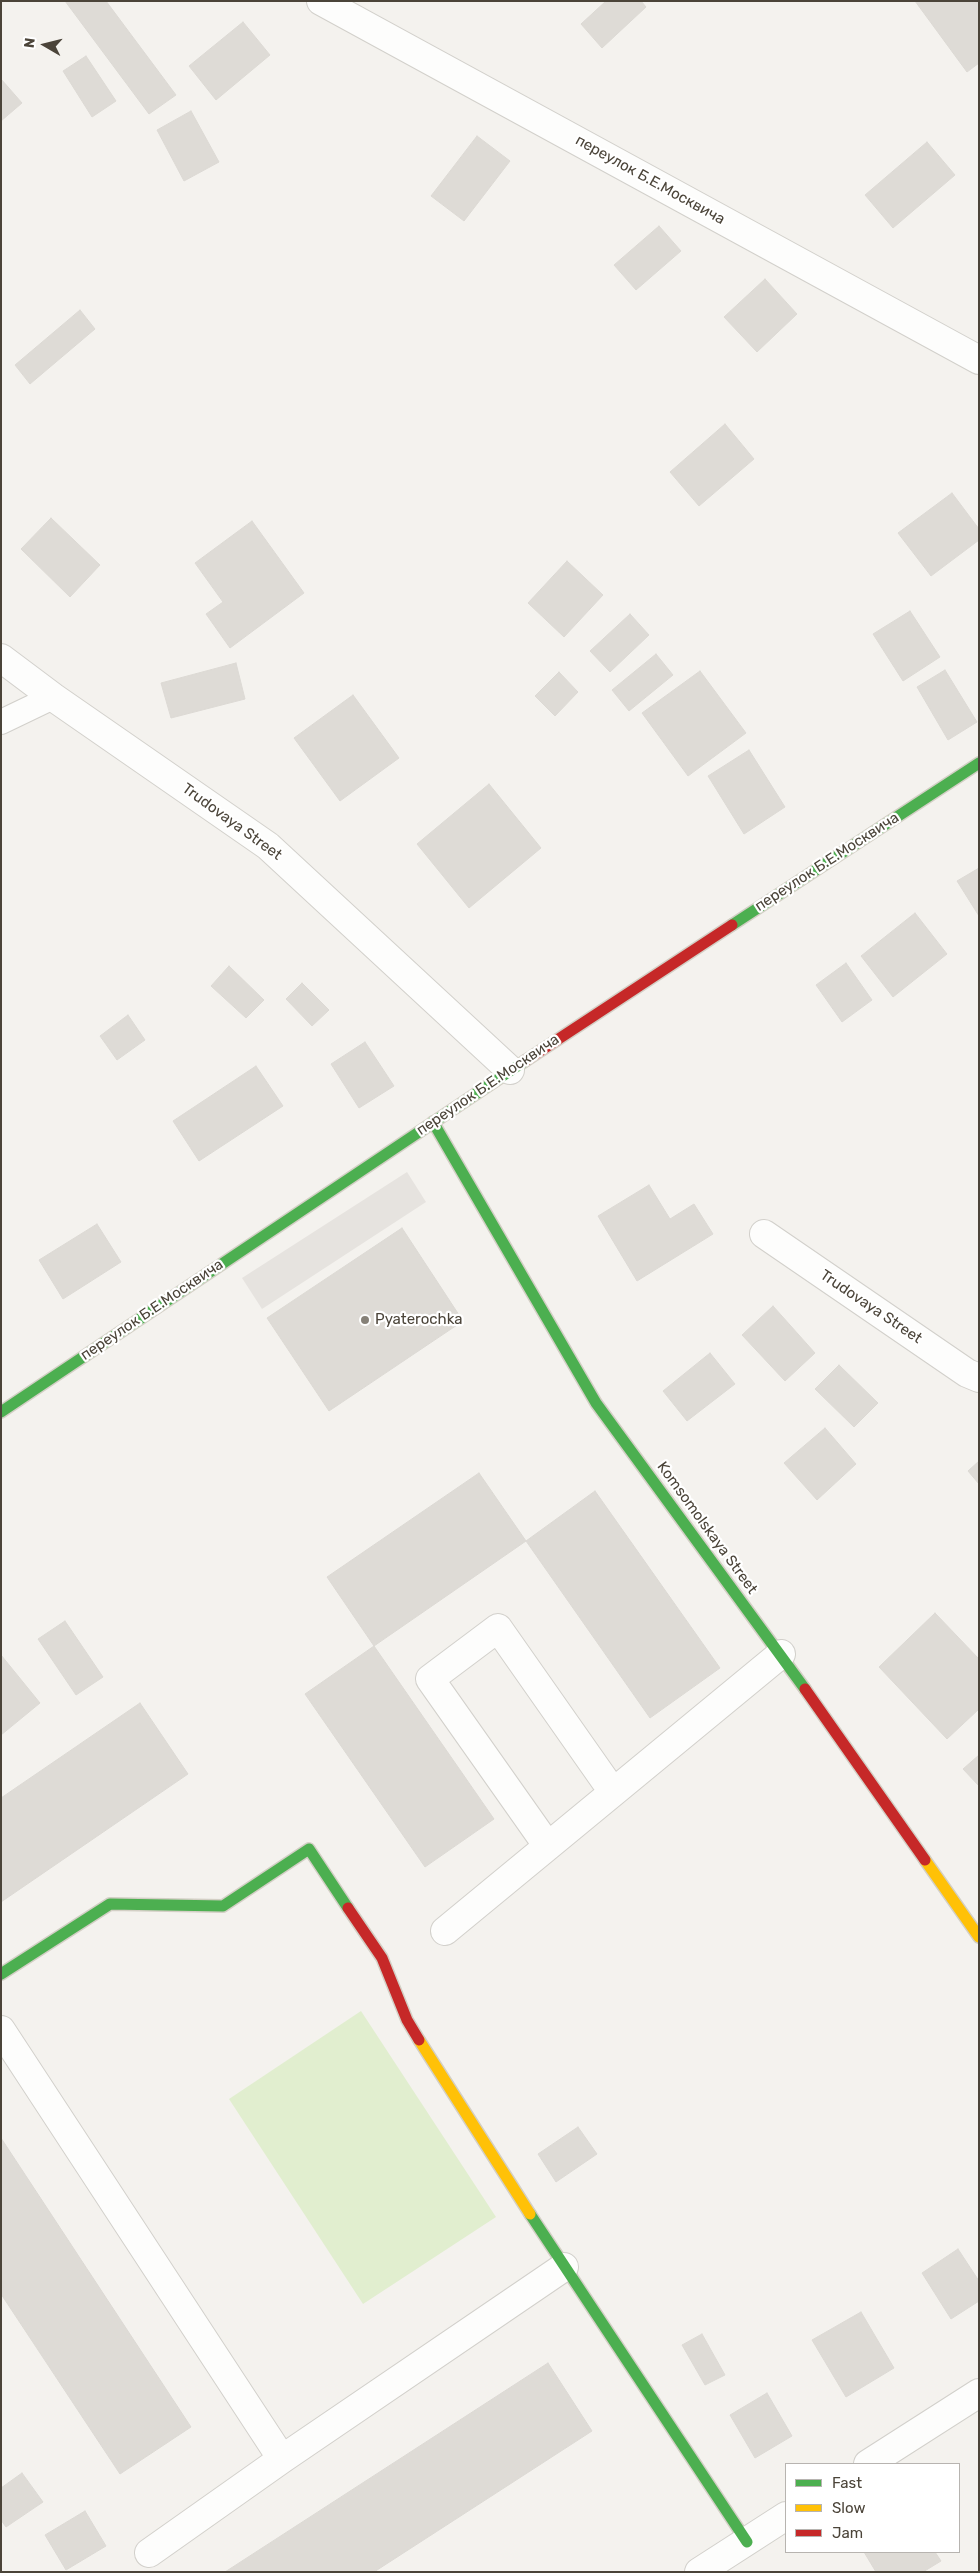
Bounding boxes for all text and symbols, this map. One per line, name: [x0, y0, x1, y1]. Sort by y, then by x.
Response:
north arrow: [20, 20, 70, 70]
text: N: [21, 37, 39, 49]
street label: переулок Б.Е.Москвича: [572, 131, 728, 229]
street label: Trudovaya Street: [179, 780, 285, 864]
street label: переулок Б.Е.Москвича: [752, 809, 902, 915]
street label: переулок Б.Е.Москвича: [413, 1031, 563, 1139]
street label: переулок Б.Е.Москвича: [77, 1256, 227, 1364]
street label: Trudovaya Street: [817, 1266, 925, 1348]
place label: Pyaterochka: [375, 1311, 463, 1329]
marker: Pyaterochka: [359, 1314, 371, 1326]
street label: Komsomolskaya Street: [653, 1458, 761, 1598]
legend: [785, 2463, 960, 2553]
text: Fast: [832, 2474, 862, 2492]
text: Slow: [832, 2499, 865, 2517]
text: Jam: [832, 2524, 863, 2542]

